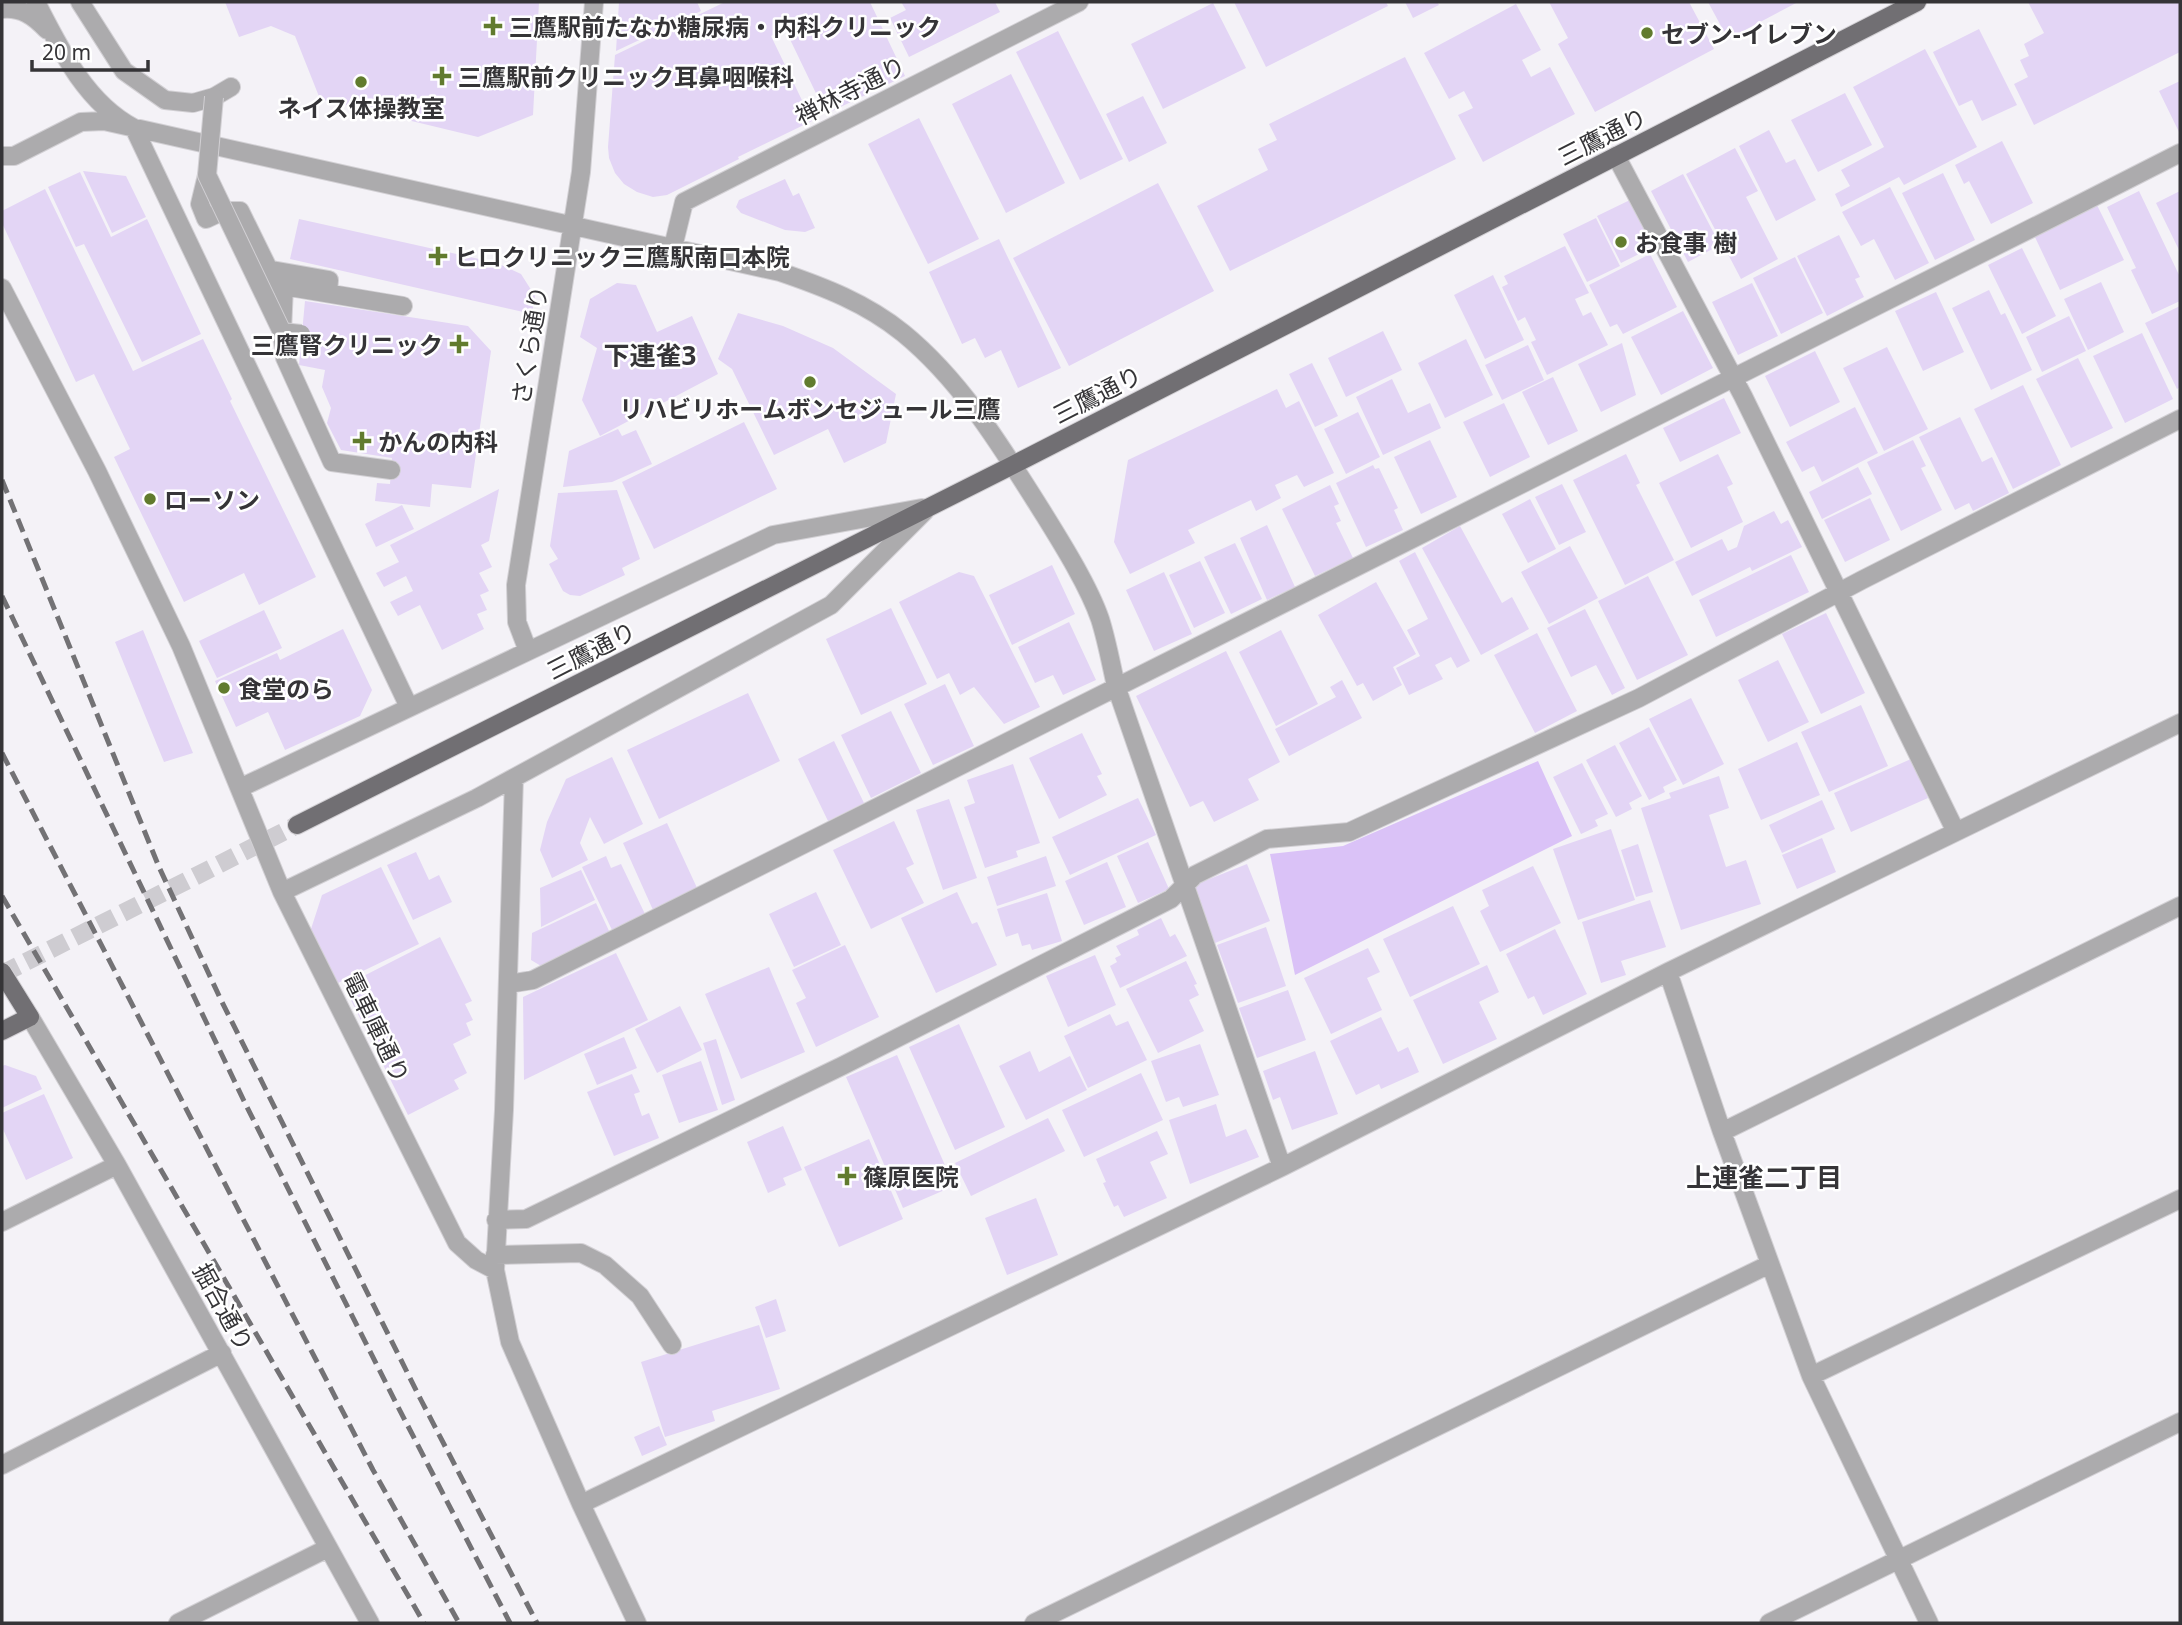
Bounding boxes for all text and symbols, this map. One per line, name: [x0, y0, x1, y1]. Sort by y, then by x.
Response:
place label: 三鷹駅前たなか糖尿病・内科クリニック: [509, 10, 941, 43]
marker: 三鷹駅前たなか糖尿病・内科クリニック: [483, 16, 503, 36]
place label: セブン-イレブン: [1661, 17, 1837, 50]
marker: セブン-イレブン: [1639, 25, 1655, 41]
scale bar: [32, 28, 147, 72]
text: 20 m: [42, 38, 91, 66]
street label: 禅林寺通り: [789, 48, 911, 132]
place label: 三鷹駅前クリニック耳鼻咽喉科: [458, 60, 794, 93]
marker: 三鷹駅前クリニック耳鼻咽喉科: [432, 66, 452, 86]
marker: ネイス体操教室: [353, 74, 369, 90]
place label: ネイス体操教室: [277, 91, 445, 124]
street label: 三鷹通り: [1552, 100, 1652, 172]
place label: お食事 樹: [1635, 226, 1737, 259]
marker: お食事 樹: [1613, 234, 1629, 250]
place label: ヒロクリニック三鷹駅南口本院: [454, 240, 790, 273]
marker: ヒロクリニック三鷹駅南口本院: [428, 246, 448, 266]
street label: さくら通り: [503, 283, 555, 407]
place label: 三鷹腎クリニック: [251, 328, 443, 361]
marker: 三鷹腎クリニック: [449, 334, 469, 354]
district label: 下連雀3: [604, 337, 696, 373]
street label: 三鷹通り: [1047, 358, 1147, 430]
marker: リハビリホームボンセジュール三鷹: [802, 374, 818, 390]
place label: リハビリホームボンセジュール三鷹: [619, 392, 1001, 425]
place label: かんの内科: [378, 425, 498, 458]
marker: かんの内科: [352, 431, 372, 451]
place label: ローソン: [164, 483, 260, 516]
marker: ローソン: [142, 491, 158, 507]
street label: 三鷹通り: [541, 614, 641, 686]
place label: 食堂のら: [238, 672, 334, 705]
marker: 食堂のら: [216, 680, 232, 696]
street label: 電車庫通り: [336, 966, 418, 1088]
district label: 上連雀二丁目: [1686, 1159, 1842, 1195]
place label: 篠原医院: [863, 1160, 959, 1193]
marker: 篠原医院: [837, 1166, 857, 1186]
street label: 掘合通り: [186, 1257, 262, 1357]

